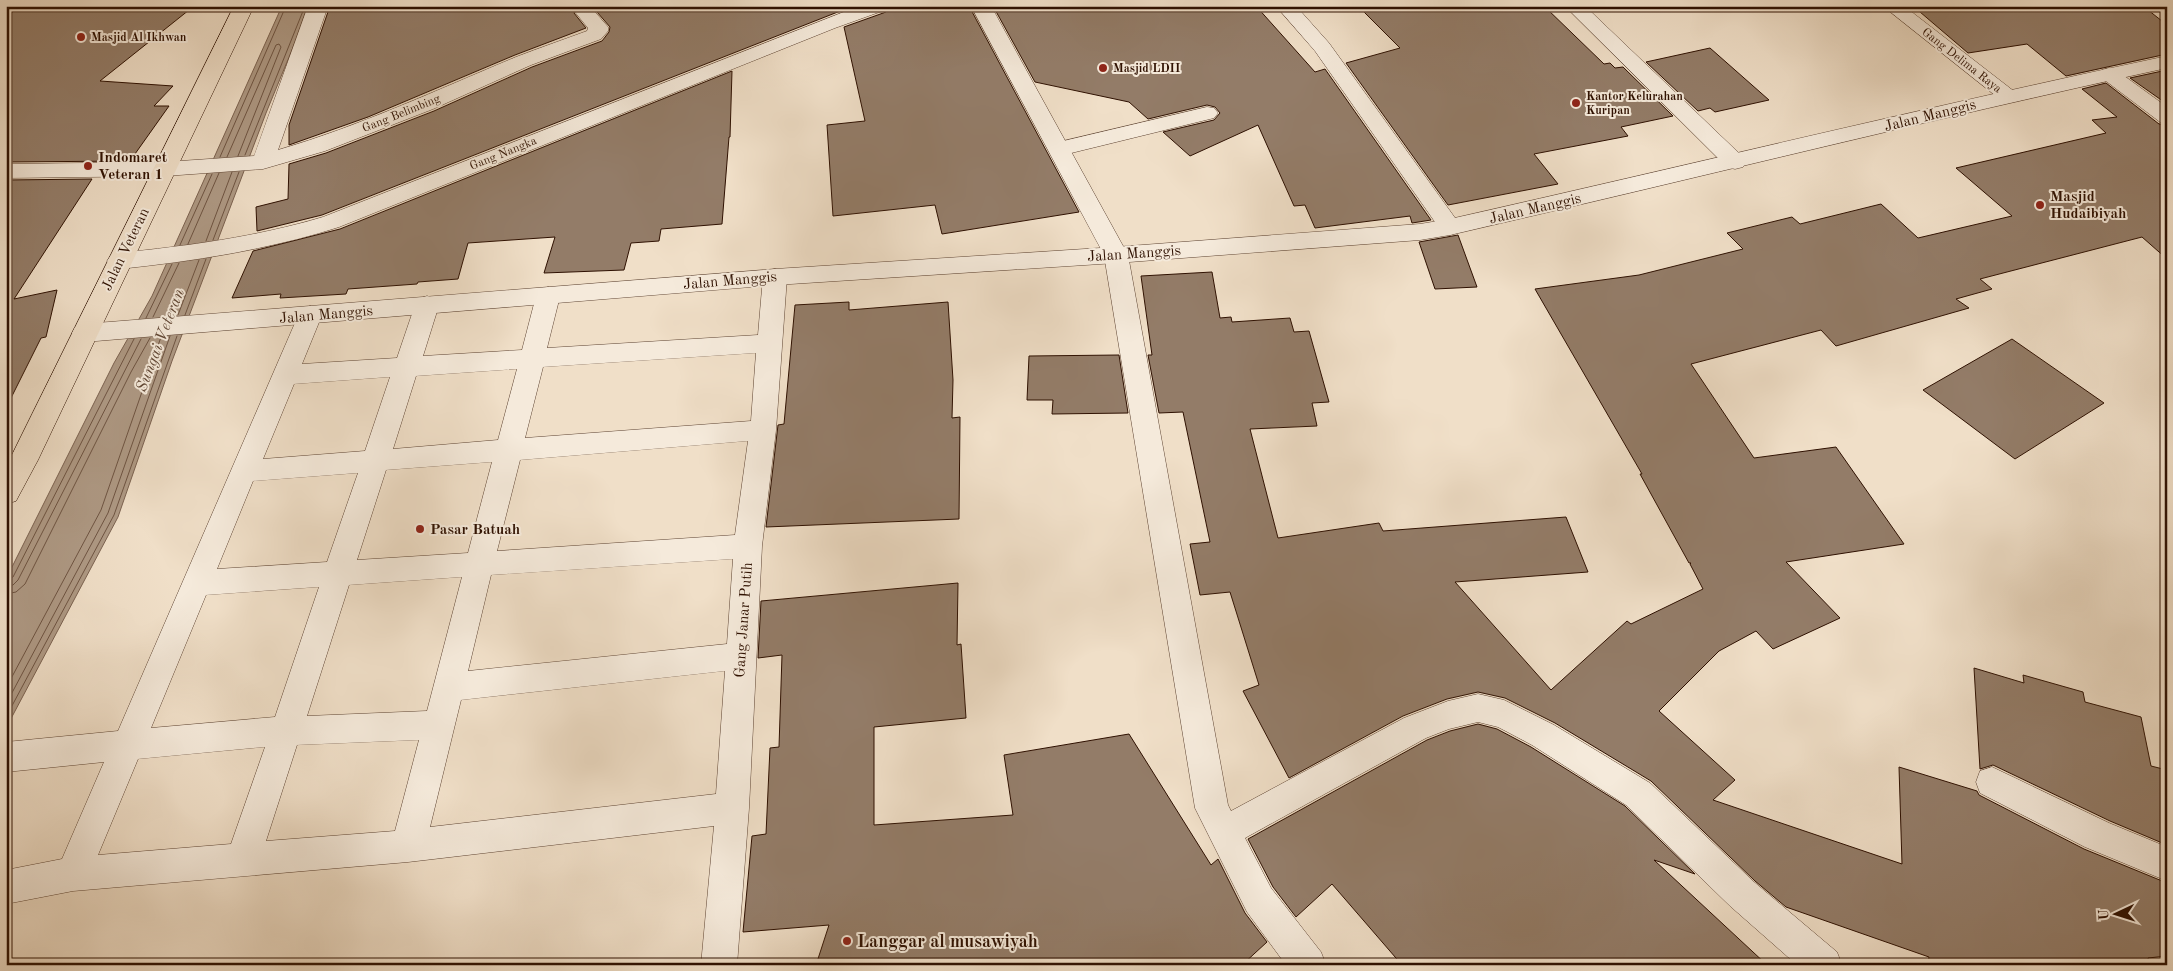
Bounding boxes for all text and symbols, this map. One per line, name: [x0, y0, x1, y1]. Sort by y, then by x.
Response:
street label: Gang Delima Raya: [1919, 26, 2003, 96]
marker: Masjid Al Ikhwan: [75, 31, 87, 43]
place label: Masjid Al Ikhwan: [91, 32, 187, 44]
marker: Masjid LDII: [1097, 62, 1109, 74]
place label: Masjid LDII: [1113, 63, 1180, 75]
place label: Kantor Kelurahan Kuripan: [1586, 91, 1683, 117]
street label: Gang Belimbing: [361, 93, 443, 135]
marker: Kantor Kelurahan Kuripan: [1570, 97, 1582, 109]
street label: Jalan Manggis: [1883, 98, 1978, 135]
street label: Gang Nangka: [468, 135, 539, 173]
place label: Indomaret Veteran 1: [98, 151, 168, 183]
marker: Indomaret Veteran 1: [82, 160, 94, 172]
place label: Masjid Hudaibiyah: [2050, 190, 2126, 222]
street label: Jalan Manggis: [1488, 192, 1583, 227]
marker: Masjid Hudaibiyah: [2034, 199, 2046, 211]
street label: Jalan Veteran: [100, 206, 153, 293]
street label: Jalan Manggis: [1087, 244, 1182, 265]
street label: Jalan Manggis: [683, 270, 778, 293]
water label: Sungai Veteran: [134, 287, 188, 395]
street label: Jalan Manggis: [279, 304, 374, 327]
marker: Pasar Batuah: [414, 523, 426, 535]
place label: Pasar Batuah: [430, 523, 520, 538]
street label: Gang Janar Putih: [733, 562, 756, 678]
north arrow: [2090, 888, 2140, 938]
text: U: [2097, 909, 2111, 921]
place label: Langgar al musawiyah: [857, 933, 1038, 951]
marker: Langgar al musawiyah: [841, 935, 853, 947]

